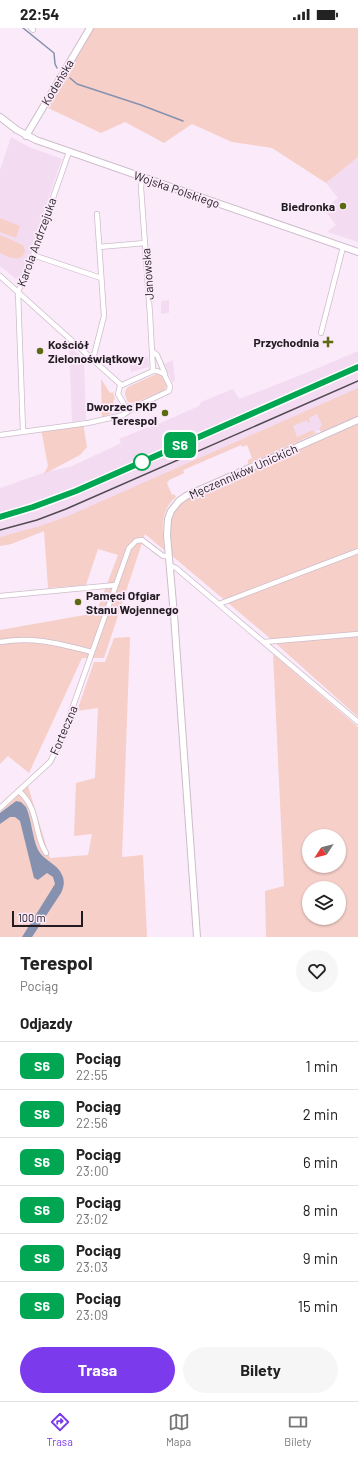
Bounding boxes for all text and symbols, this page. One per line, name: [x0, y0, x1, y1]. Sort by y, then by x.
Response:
text: 22:54: [20, 5, 59, 23]
street label: Kodeńska: [38, 57, 76, 107]
street label: Wojska Polskiego: [132, 168, 222, 210]
street label: Karola Andrzejuka: [13, 196, 59, 288]
place label: Biedronka: [281, 199, 335, 213]
marker: Biedronka: [338, 201, 348, 211]
street label: Janowska: [138, 248, 156, 300]
place label: Przychodnia: [254, 335, 319, 349]
marker: Przychodnia: [322, 336, 334, 348]
place label: Kościół Zielonoświątkowy: [48, 337, 144, 365]
marker: Kościół Zielonoświątkowy: [35, 346, 45, 356]
place label: Dworzec PKP Terespol: [86, 399, 157, 427]
marker: Dworzec PKP Terespol: [160, 408, 170, 418]
line badge: S6: [162, 432, 198, 458]
text: S6: [172, 436, 188, 453]
street label: Męczenników Unickich: [187, 441, 299, 501]
unlabelled marker: [133, 453, 151, 471]
place label: Pamęci Ofgiar Stanu Wojennego: [86, 588, 179, 616]
marker: Pamęci Ofgiar Stanu Wojennego: [73, 597, 83, 607]
street label: Forteczna: [46, 703, 80, 757]
north arrow: [302, 829, 346, 873]
map controls: [302, 829, 346, 925]
button: layers: [302, 881, 346, 925]
scale bar: [12, 909, 83, 928]
text: 100 m: [18, 911, 46, 924]
button: heart: [296, 950, 338, 992]
text: Terespol: [20, 951, 93, 974]
text: Pociąg: [20, 978, 58, 994]
text: Odjazdy: [20, 1014, 72, 1032]
text: Pociąg: [76, 1049, 121, 1067]
text: S6: [34, 1057, 50, 1074]
text: 1 min: [305, 1057, 338, 1075]
text: 22:55: [76, 1067, 108, 1083]
text: Pociąg: [76, 1097, 121, 1115]
text: S6: [34, 1105, 50, 1122]
text: 2 min: [303, 1105, 338, 1123]
text: 22:56: [76, 1115, 108, 1131]
text: Pociąg: [76, 1145, 121, 1163]
text: S6: [34, 1153, 50, 1170]
text: 6 min: [303, 1153, 338, 1171]
text: 23:00: [76, 1163, 109, 1179]
text: Pociąg: [76, 1193, 121, 1211]
text: S6: [34, 1201, 50, 1218]
text: 8 min: [303, 1201, 338, 1219]
text: 23:02: [76, 1211, 108, 1227]
text: Pociąg: [76, 1241, 121, 1259]
text: S6: [34, 1249, 50, 1266]
text: 9 min: [303, 1249, 338, 1267]
text: 23:03: [76, 1259, 108, 1275]
text: Pociąg: [76, 1289, 121, 1307]
text: S6: [34, 1297, 50, 1314]
text: 15 min: [298, 1297, 338, 1315]
text: 23:09: [76, 1307, 108, 1323]
button: Trasa: [20, 1347, 175, 1393]
button: Bilety: [183, 1347, 338, 1393]
tab: Trasa: [47, 1411, 73, 1448]
tab: Mapa: [166, 1411, 191, 1448]
tab: Bilety: [284, 1411, 311, 1448]

